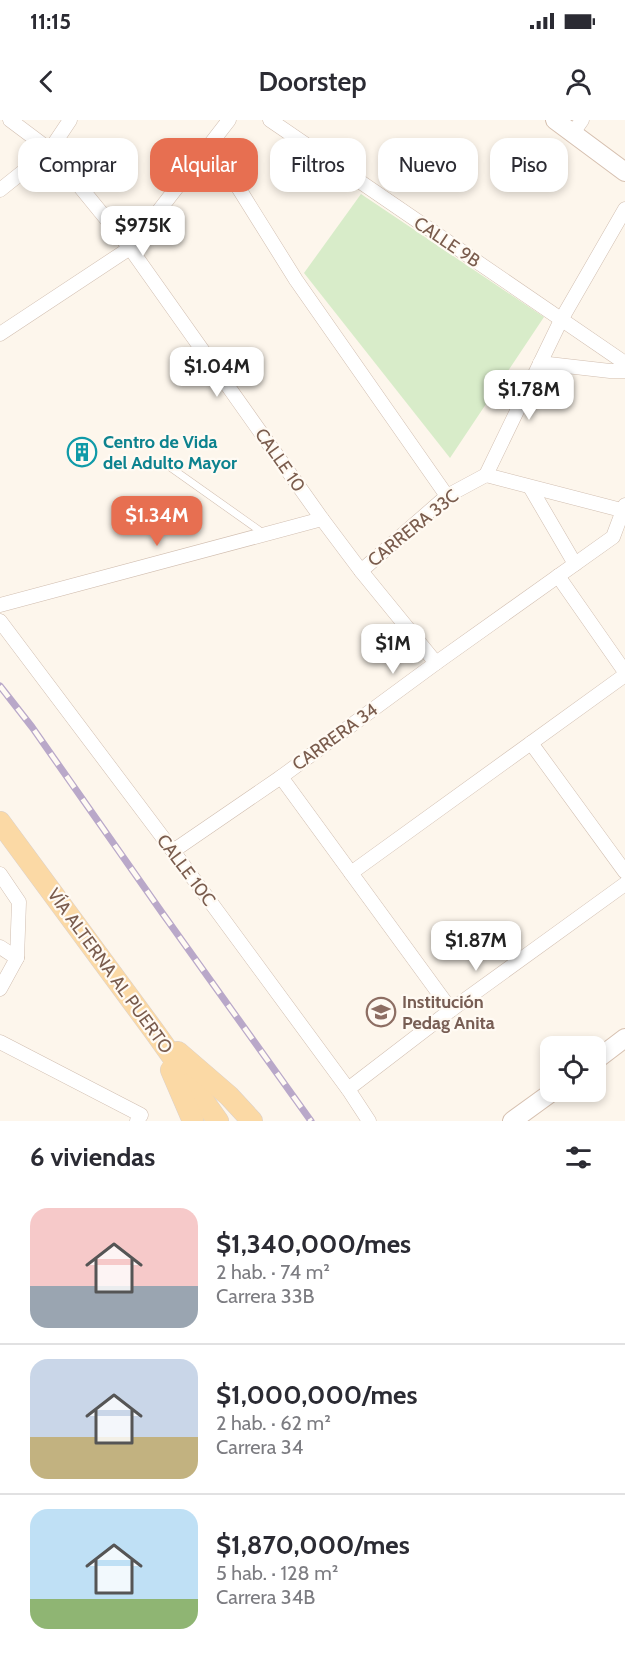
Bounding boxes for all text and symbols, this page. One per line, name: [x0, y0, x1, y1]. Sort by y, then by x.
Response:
text: 11:15: [30, 8, 71, 35]
icon: back: [30, 65, 63, 98]
text: Doorstep: [258, 65, 367, 98]
icon: person: [562, 65, 595, 98]
chip: Comprar: [18, 138, 138, 192]
chip: Alquilar: [150, 138, 258, 192]
chip: Filtros: [270, 138, 366, 192]
chip: Nuevo: [378, 138, 478, 192]
chip: Piso: [490, 138, 568, 192]
pin: $975K: [101, 206, 185, 257]
street label: CALLE 9B: [410, 212, 485, 272]
text: $975K: [115, 213, 171, 237]
pin: $1.04M: [168, 347, 266, 398]
text: $1.04M: [184, 354, 250, 378]
pin: $1.78M: [480, 370, 578, 421]
text: $1.78M: [498, 377, 560, 401]
street label: CALLE 10: [250, 424, 310, 496]
place label: Centro de Vida del Adulto Mayor: [103, 431, 237, 474]
building icon: Centro de Vida del Adulto Mayor: [66, 436, 98, 468]
street label: CARRERA 33C: [363, 485, 463, 571]
pin: $1.34M: [108, 496, 206, 547]
text: $1.34M: [125, 503, 189, 527]
pin: $1M: [364, 624, 422, 675]
text: $1M: [375, 631, 411, 655]
street label: CARRERA 34: [288, 699, 382, 775]
street label: CALLE 10C: [152, 830, 220, 910]
street label: VÍA ALTERNA AL PUERTO: [43, 884, 177, 1058]
pin: $1.87M: [427, 921, 525, 972]
text: $1.87M: [445, 928, 507, 952]
place label: Institución Pedag Anita: [402, 991, 495, 1034]
school or university icon: Institución Pedag Anita: [365, 996, 397, 1028]
map controls: [540, 1036, 606, 1102]
button: locate: [540, 1036, 606, 1102]
text: 6 viviendas: [30, 1141, 155, 1173]
icon: filters: [562, 1141, 595, 1174]
text: $1,340,000/mes: [216, 1228, 411, 1260]
icon: home: [78, 1232, 150, 1304]
text: 2 hab. · 74 m²: [216, 1260, 330, 1284]
text: Carrera 33B: [216, 1284, 314, 1308]
text: $1,000,000/mes: [216, 1379, 417, 1411]
icon: home: [78, 1383, 150, 1455]
text: 2 hab. · 62 m²: [216, 1411, 331, 1435]
text: Carrera 34: [216, 1435, 303, 1459]
text: $1,870,000/mes: [216, 1529, 410, 1561]
icon: home: [78, 1533, 150, 1605]
text: 5 hab. · 128 m²: [216, 1561, 338, 1585]
text: Carrera 34B: [216, 1585, 315, 1609]

